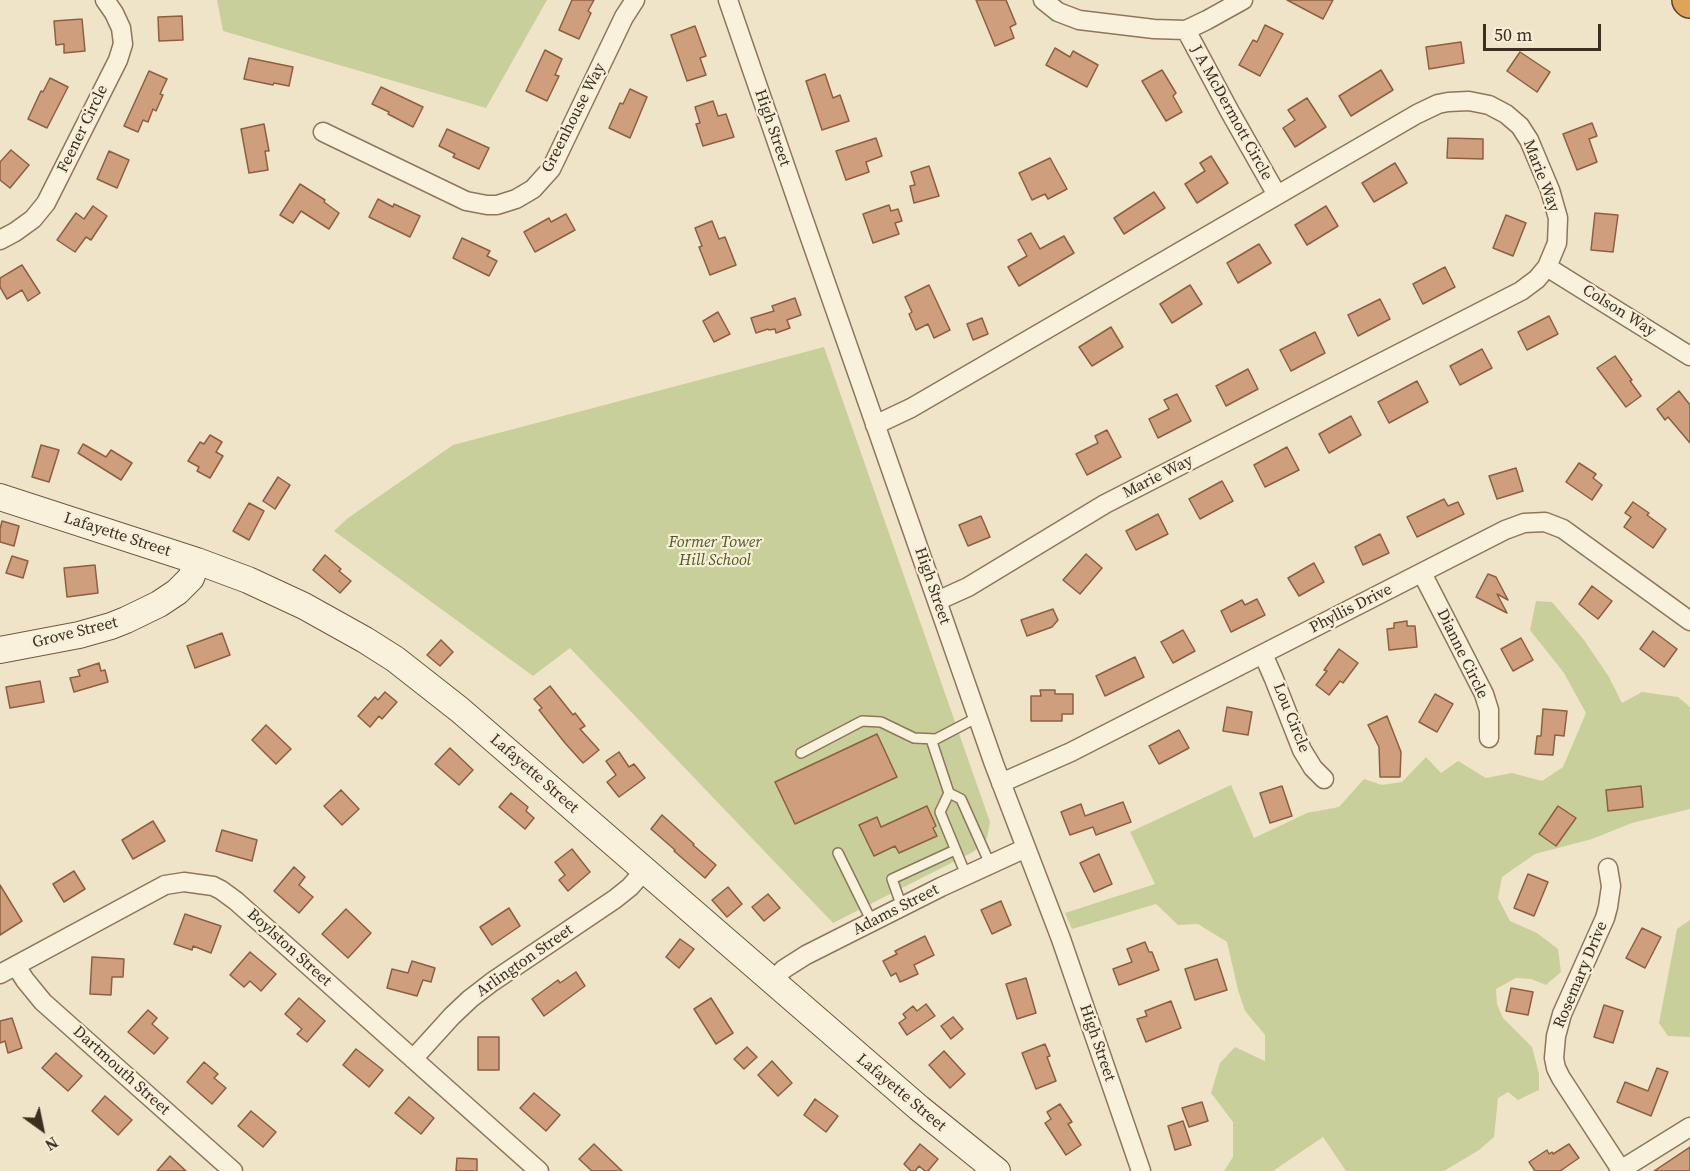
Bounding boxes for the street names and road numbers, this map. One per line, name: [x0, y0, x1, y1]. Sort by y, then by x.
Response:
street label: J A McDermott Circle: [1186, 42, 1276, 184]
street label: Greenhouse Way: [538, 60, 610, 176]
street label: Feener Circle: [53, 82, 113, 176]
street label: High Street: [750, 87, 794, 169]
street label: Marie Way: [1518, 137, 1564, 215]
street label: Colson Way: [1579, 281, 1659, 341]
street label: Marie Way: [1120, 451, 1196, 503]
street label: Lafayette Street: [61, 509, 173, 561]
street label: High Street: [910, 545, 954, 627]
street label: Phyllis Drive: [1307, 580, 1395, 638]
street label: Dianne Circle: [1432, 606, 1492, 702]
street label: Grove Street: [30, 613, 120, 653]
street label: Lou Circle: [1268, 680, 1314, 756]
street label: Lafayette Street: [486, 730, 582, 818]
street label: Adams Street: [850, 880, 942, 940]
street label: Boylston Street: [243, 905, 335, 991]
street label: Rosemary Drive: [1550, 919, 1612, 1031]
street label: Arlington Street: [473, 921, 577, 1001]
street label: High Street: [1075, 1002, 1119, 1084]
street label: Dartmouth Street: [69, 1022, 173, 1120]
street label: Lafayette Street: [852, 1050, 950, 1136]

